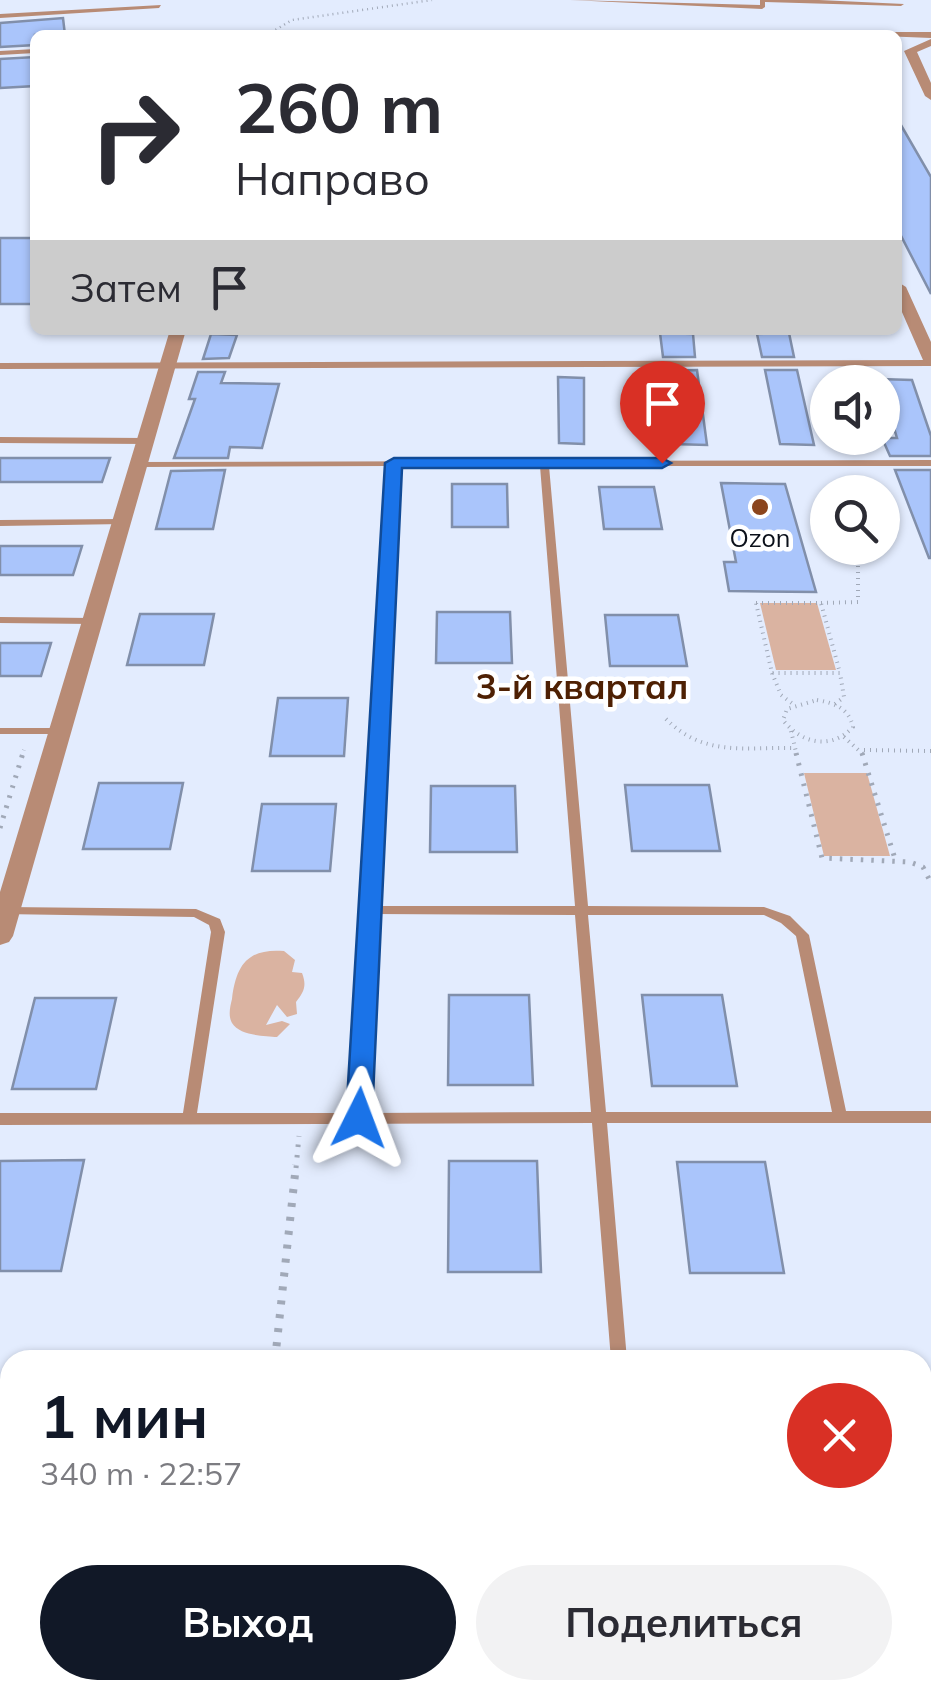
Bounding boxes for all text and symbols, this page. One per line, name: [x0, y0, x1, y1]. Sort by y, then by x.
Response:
text: 260 m: [235, 63, 443, 151]
icon: right: [70, 70, 200, 200]
text: Направо: [235, 150, 430, 206]
icon: arrive: [202, 260, 257, 315]
text: Затем: [70, 264, 182, 312]
pin: [620, 361, 705, 464]
map controls: [810, 365, 900, 565]
button: sound: [810, 365, 900, 455]
icon: arrive: [635, 376, 690, 431]
button: search: [810, 475, 900, 565]
marker: Ozon: [749, 496, 771, 518]
place label: Ozon: [730, 522, 790, 553]
district label: 3-й квартал: [476, 664, 688, 708]
position arrow: [307, 1066, 411, 1170]
text: 1 мин: [40, 1378, 208, 1453]
button: close: [787, 1383, 892, 1488]
text: 340 m · 22:57: [40, 1453, 242, 1493]
button: Выход: [40, 1565, 456, 1680]
button: Поделиться: [476, 1565, 892, 1680]

